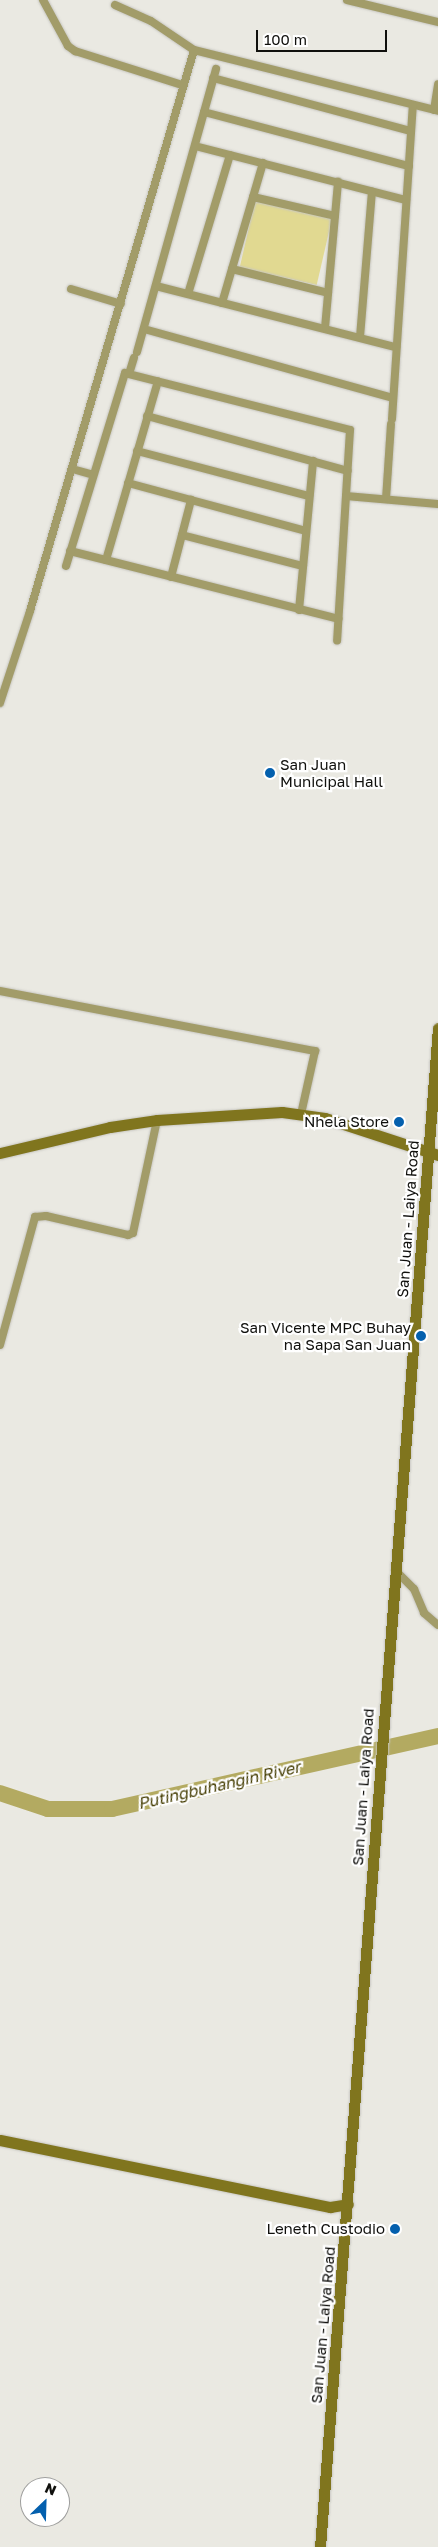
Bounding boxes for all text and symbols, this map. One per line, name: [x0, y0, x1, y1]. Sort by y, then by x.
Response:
scale bar: [258, 20, 389, 52]
text: 100 m: [264, 30, 307, 48]
place label: San Juan Municipal Hall: [280, 755, 383, 790]
marker: San Juan Municipal Hall: [264, 767, 276, 779]
place label: Nhela Store: [304, 1113, 389, 1131]
marker: Nhela Store: [393, 1116, 405, 1128]
street label: San Juan - Laiya Road: [394, 1140, 422, 1298]
place label: San Vicente MPC Buhay na Sapa San Juan: [240, 1318, 411, 1353]
marker: San Vicente MPC Buhay na Sapa San Juan: [415, 1330, 427, 1342]
street label: San Juan - Laiya Road: [349, 1708, 377, 1866]
water label: Putingbuhangin River: [136, 1757, 302, 1813]
place label: Leneth Custodio: [267, 2220, 385, 2238]
marker: Leneth Custodio: [389, 2223, 401, 2235]
street label: San Juan - Laiya Road: [307, 2246, 339, 2404]
north arrow: [20, 2477, 70, 2527]
text: N: [43, 2479, 59, 2499]

